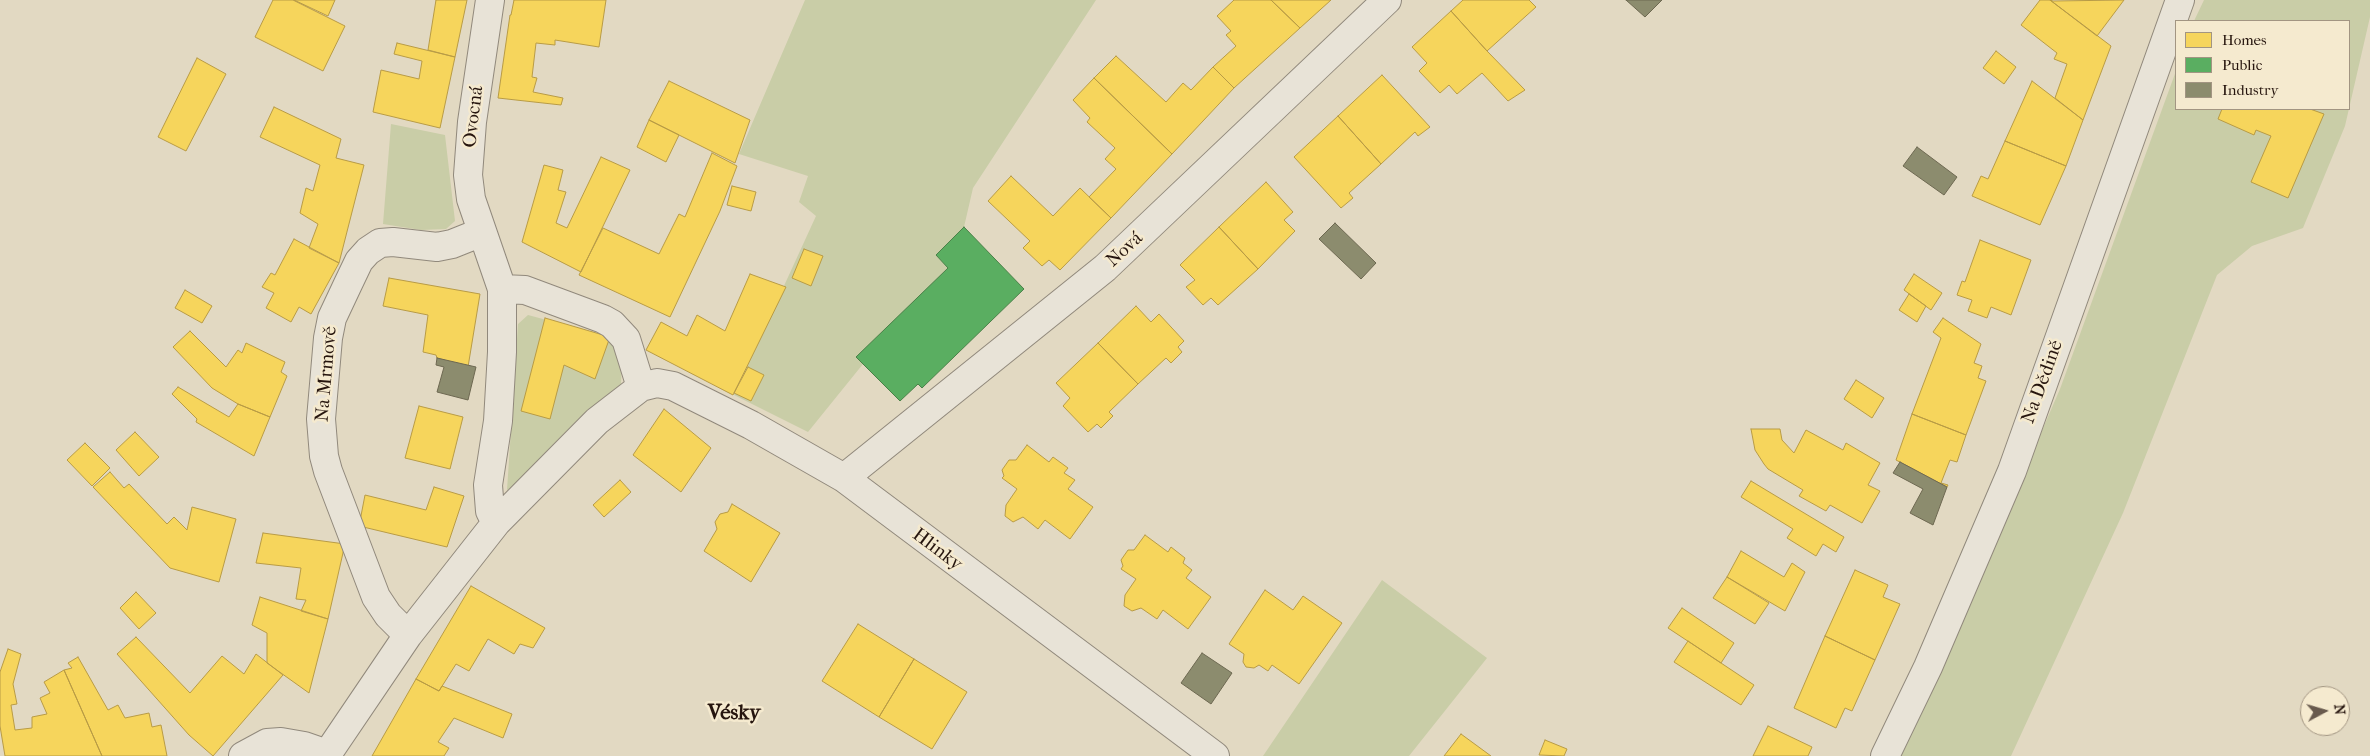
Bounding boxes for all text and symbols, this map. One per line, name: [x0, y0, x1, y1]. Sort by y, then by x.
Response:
legend: [2175, 20, 2350, 110]
text: Homes: [2222, 31, 2267, 49]
text: Public: [2222, 56, 2262, 74]
text: Industry: [2222, 81, 2278, 99]
street label: Ovocná: [459, 85, 489, 149]
street label: Nová: [1102, 228, 1148, 272]
street label: Na Mrmově: [311, 325, 343, 423]
street label: Na Dědině: [2017, 337, 2069, 427]
street label: Hlinky: [907, 524, 967, 576]
north arrow: [2300, 686, 2350, 736]
district label: Vésky: [708, 701, 760, 727]
text: N: [2330, 703, 2348, 716]

